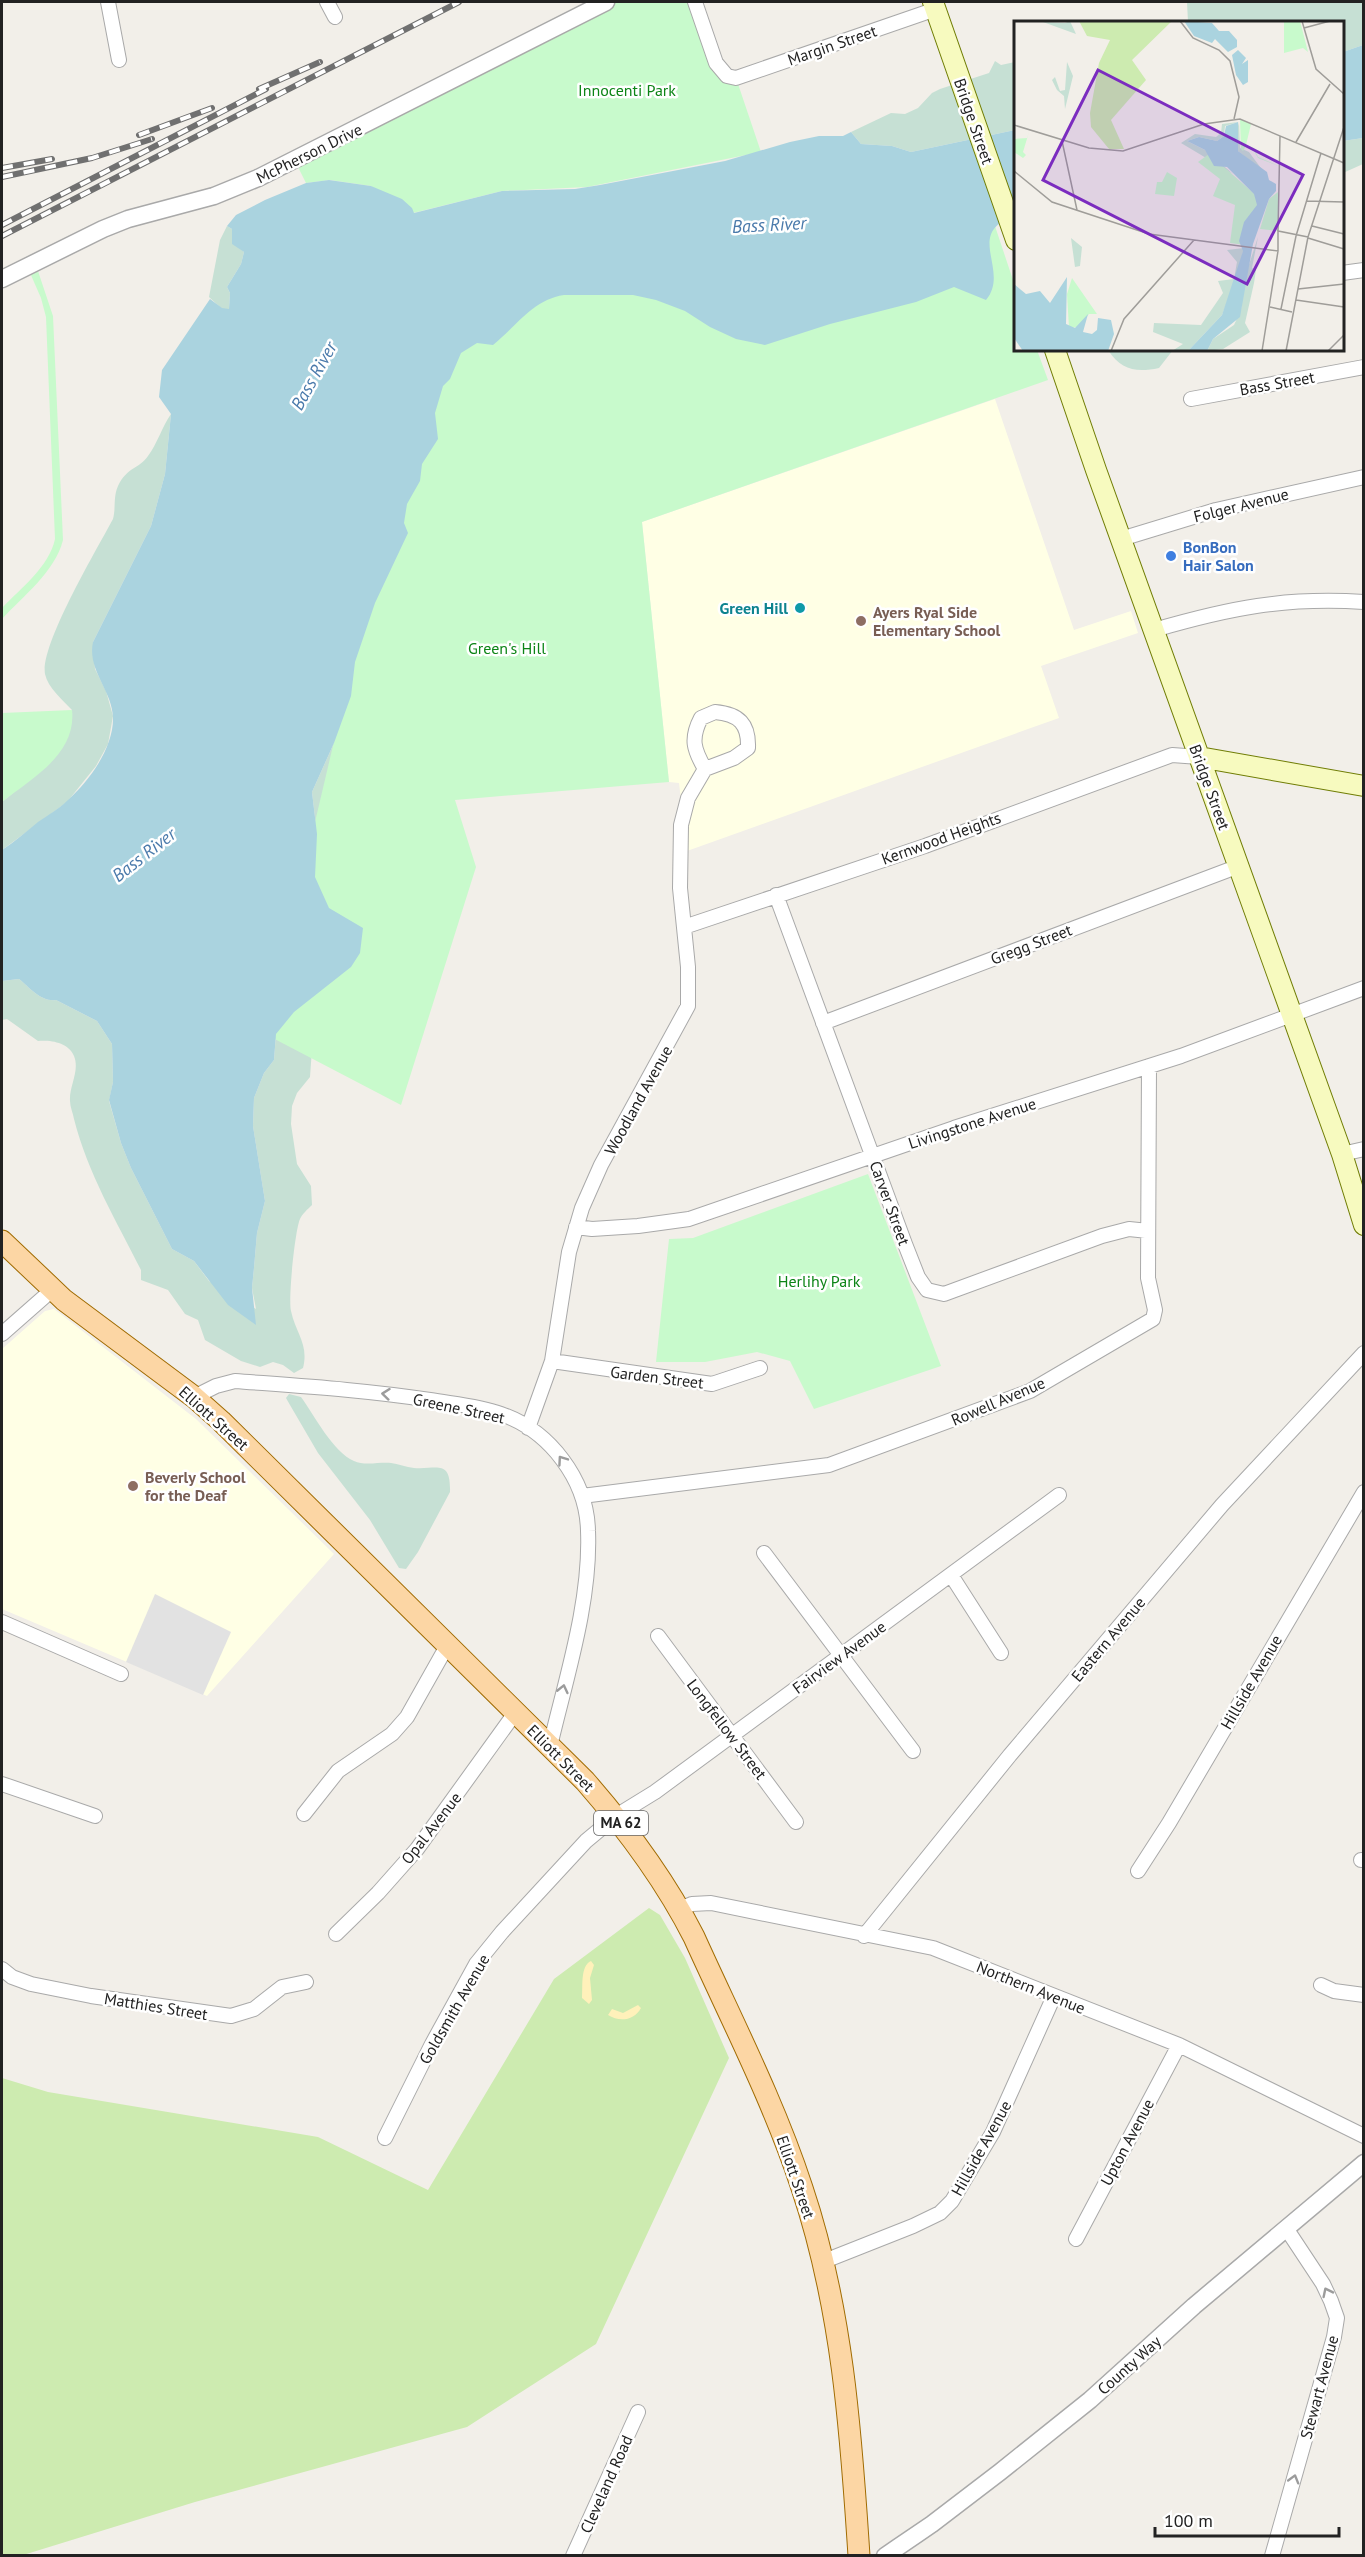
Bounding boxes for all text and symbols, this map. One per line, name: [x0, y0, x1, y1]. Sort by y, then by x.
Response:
street label: Margin Street: [785, 20, 880, 70]
inset map: [1014, 21, 1344, 351]
street label: Bridge Street: [950, 75, 998, 167]
park label: Innocenti Park: [578, 80, 676, 100]
street label: McPherson Drive: [253, 119, 365, 187]
water label: Bass River: [731, 211, 808, 238]
water label: Bass River: [285, 337, 342, 414]
street label: Bass Street: [1238, 366, 1317, 399]
street label: Folger Avenue: [1191, 484, 1291, 526]
place label: BonBon Hair Salon: [1183, 537, 1254, 575]
marker: BonBon Hair Salon: [1164, 549, 1178, 563]
place label: Green Hill: [720, 598, 788, 618]
marker: Green Hill: [793, 601, 807, 615]
place label: Ayers Ryal Side Elementary School: [873, 602, 1000, 640]
marker: Ayers Ryal Side Elementary School: [854, 614, 868, 628]
park label: Green's Hill: [468, 638, 546, 658]
street label: Bridge Street: [1185, 742, 1235, 833]
street label: Kernwood Heights: [879, 807, 1004, 869]
water label: Bass River: [107, 822, 181, 887]
street label: Gregg Street: [987, 919, 1075, 969]
street label: Woodland Avenue: [600, 1042, 676, 1158]
street label: Livingstone Avenue: [906, 1093, 1038, 1153]
street label: Carver Street: [865, 1158, 915, 1249]
park label: Herlihy Park: [778, 1271, 861, 1291]
street label: Garden Street: [609, 1361, 705, 1393]
street label: Rowell Avenue: [948, 1372, 1048, 1430]
street label: Elliott Street: [175, 1382, 253, 1455]
one-way arrow: [381, 1388, 390, 1401]
street label: Greene Street: [411, 1389, 507, 1428]
one-way arrow: [558, 1456, 569, 1467]
place label: Beverly School for the Deaf: [145, 1467, 246, 1505]
marker: Beverly School for the Deaf: [126, 1479, 140, 1493]
street label: Eastern Avenue: [1067, 1593, 1149, 1685]
street label: Fairview Avenue: [788, 1616, 890, 1698]
street label: Hillside Avenue: [1216, 1631, 1286, 1733]
street label: Longfellow Street: [683, 1675, 772, 1784]
one-way arrow: [556, 1684, 569, 1694]
street label: Elliott Street: [523, 1720, 599, 1796]
street label: Opal Avenue: [397, 1788, 465, 1868]
road number: MA 62: [594, 1811, 648, 1835]
street label: Goldsmith Avenue: [414, 1950, 494, 2068]
street label: Northern Avenue: [974, 1956, 1088, 2018]
street label: Matthies Street: [103, 1988, 210, 2024]
street label: Upton Avenue: [1096, 2095, 1158, 2189]
street label: Hillside Avenue: [947, 2097, 1015, 2199]
street label: Elliott Street: [772, 2133, 820, 2222]
one-way arrow: [1322, 2287, 1334, 2298]
street label: County Way: [1093, 2331, 1165, 2399]
street label: Stewart Avenue: [1296, 2333, 1342, 2441]
street label: Cleveland Road: [575, 2432, 637, 2536]
one-way arrow: [1287, 2474, 1299, 2485]
scale bar: [1155, 2500, 1340, 2538]
text: 100 m: [1164, 2509, 1213, 2532]

